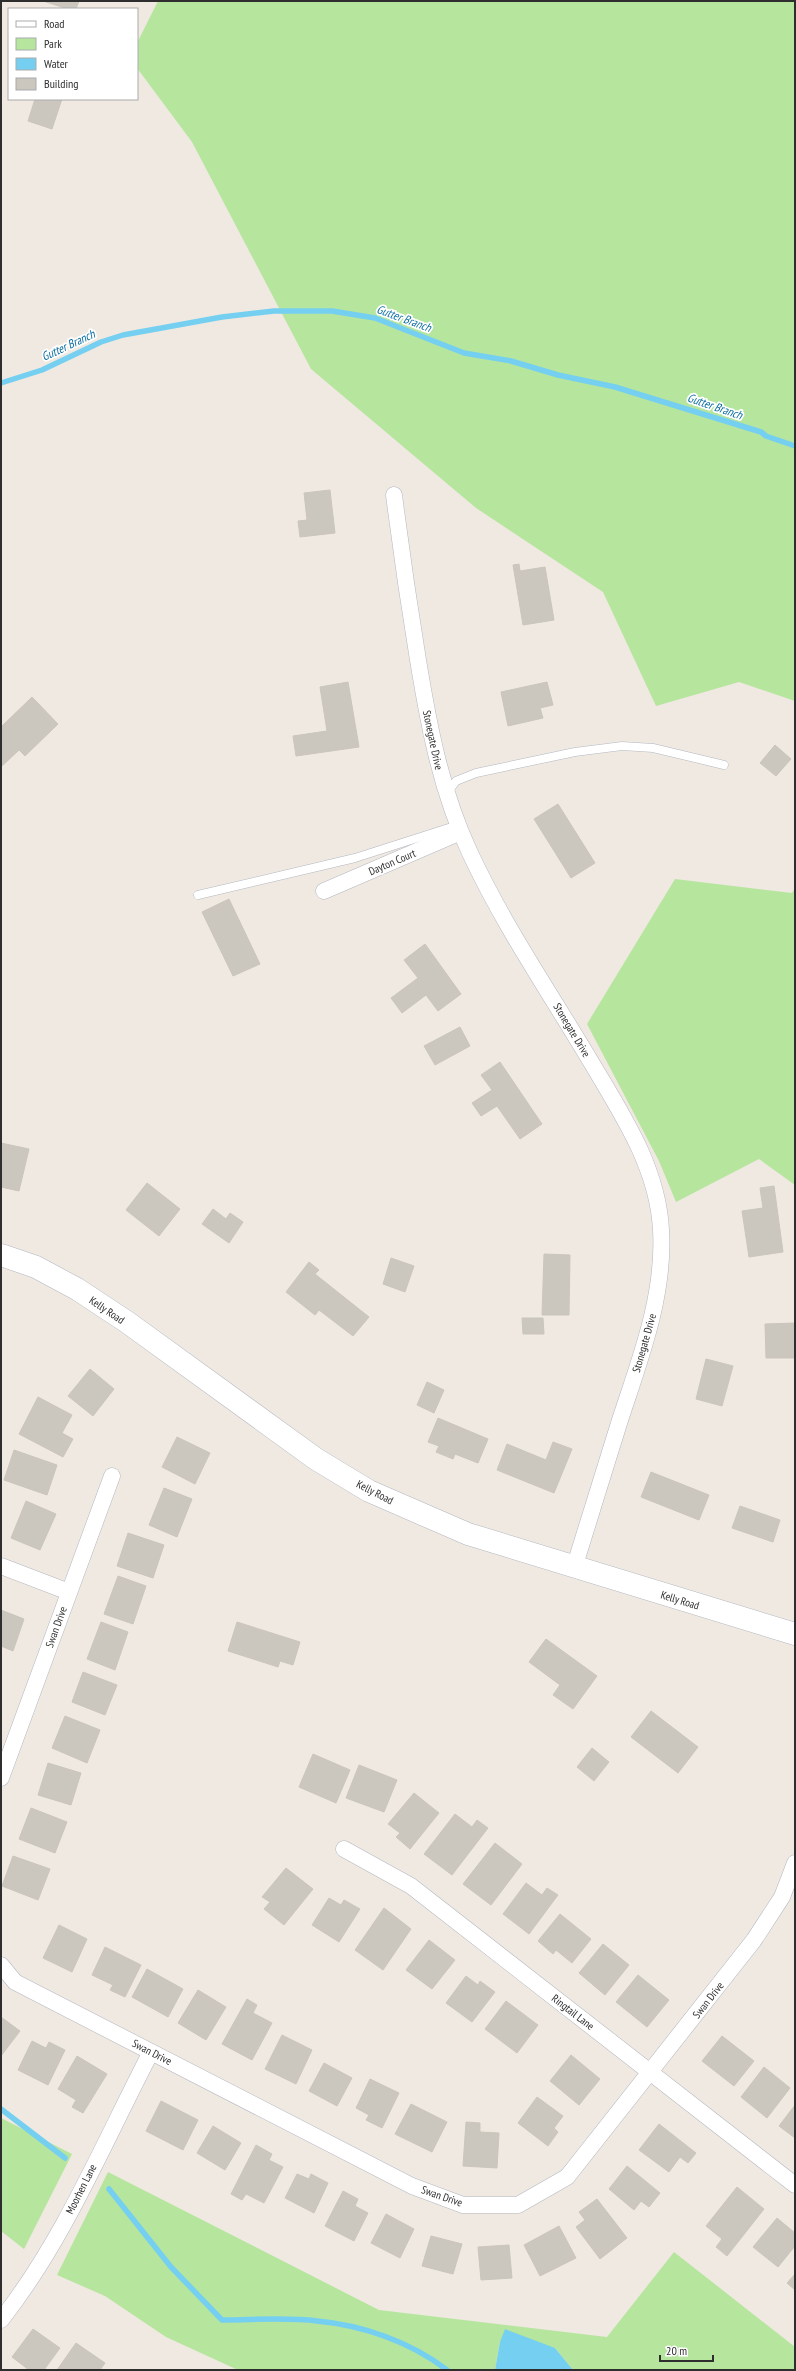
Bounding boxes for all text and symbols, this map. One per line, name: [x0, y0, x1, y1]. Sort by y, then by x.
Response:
legend: [8, 8, 138, 100]
text: Road: [44, 16, 64, 31]
text: Park: [44, 36, 62, 51]
text: Water: [44, 56, 69, 71]
text: Building: [44, 76, 79, 91]
water label: Gutter Branch: [375, 301, 434, 335]
water label: Gutter Branch: [39, 326, 98, 364]
water label: Gutter Branch: [686, 390, 745, 423]
street label: Stonegate Drive: [420, 709, 446, 772]
street label: Dayton Court: [366, 846, 418, 878]
street label: Stonegate Drive: [550, 1000, 594, 1060]
street label: Kelly Road: [87, 1293, 128, 1327]
street label: Stonegate Drive: [629, 1311, 659, 1374]
street label: Kelly Road: [354, 1477, 396, 1507]
street label: Kelly Road: [659, 1588, 701, 1613]
street label: Swan Drive: [42, 1604, 70, 1649]
street label: Swan Drive: [689, 1978, 727, 2021]
street label: Ringtail Lane: [549, 1991, 597, 2033]
street label: Swan Drive: [130, 2036, 175, 2068]
street label: Moorhen Lane: [62, 2161, 100, 2216]
street label: Swan Drive: [420, 2182, 465, 2210]
scale bar: [660, 2337, 713, 2363]
text: 20 m: [666, 2343, 687, 2358]

